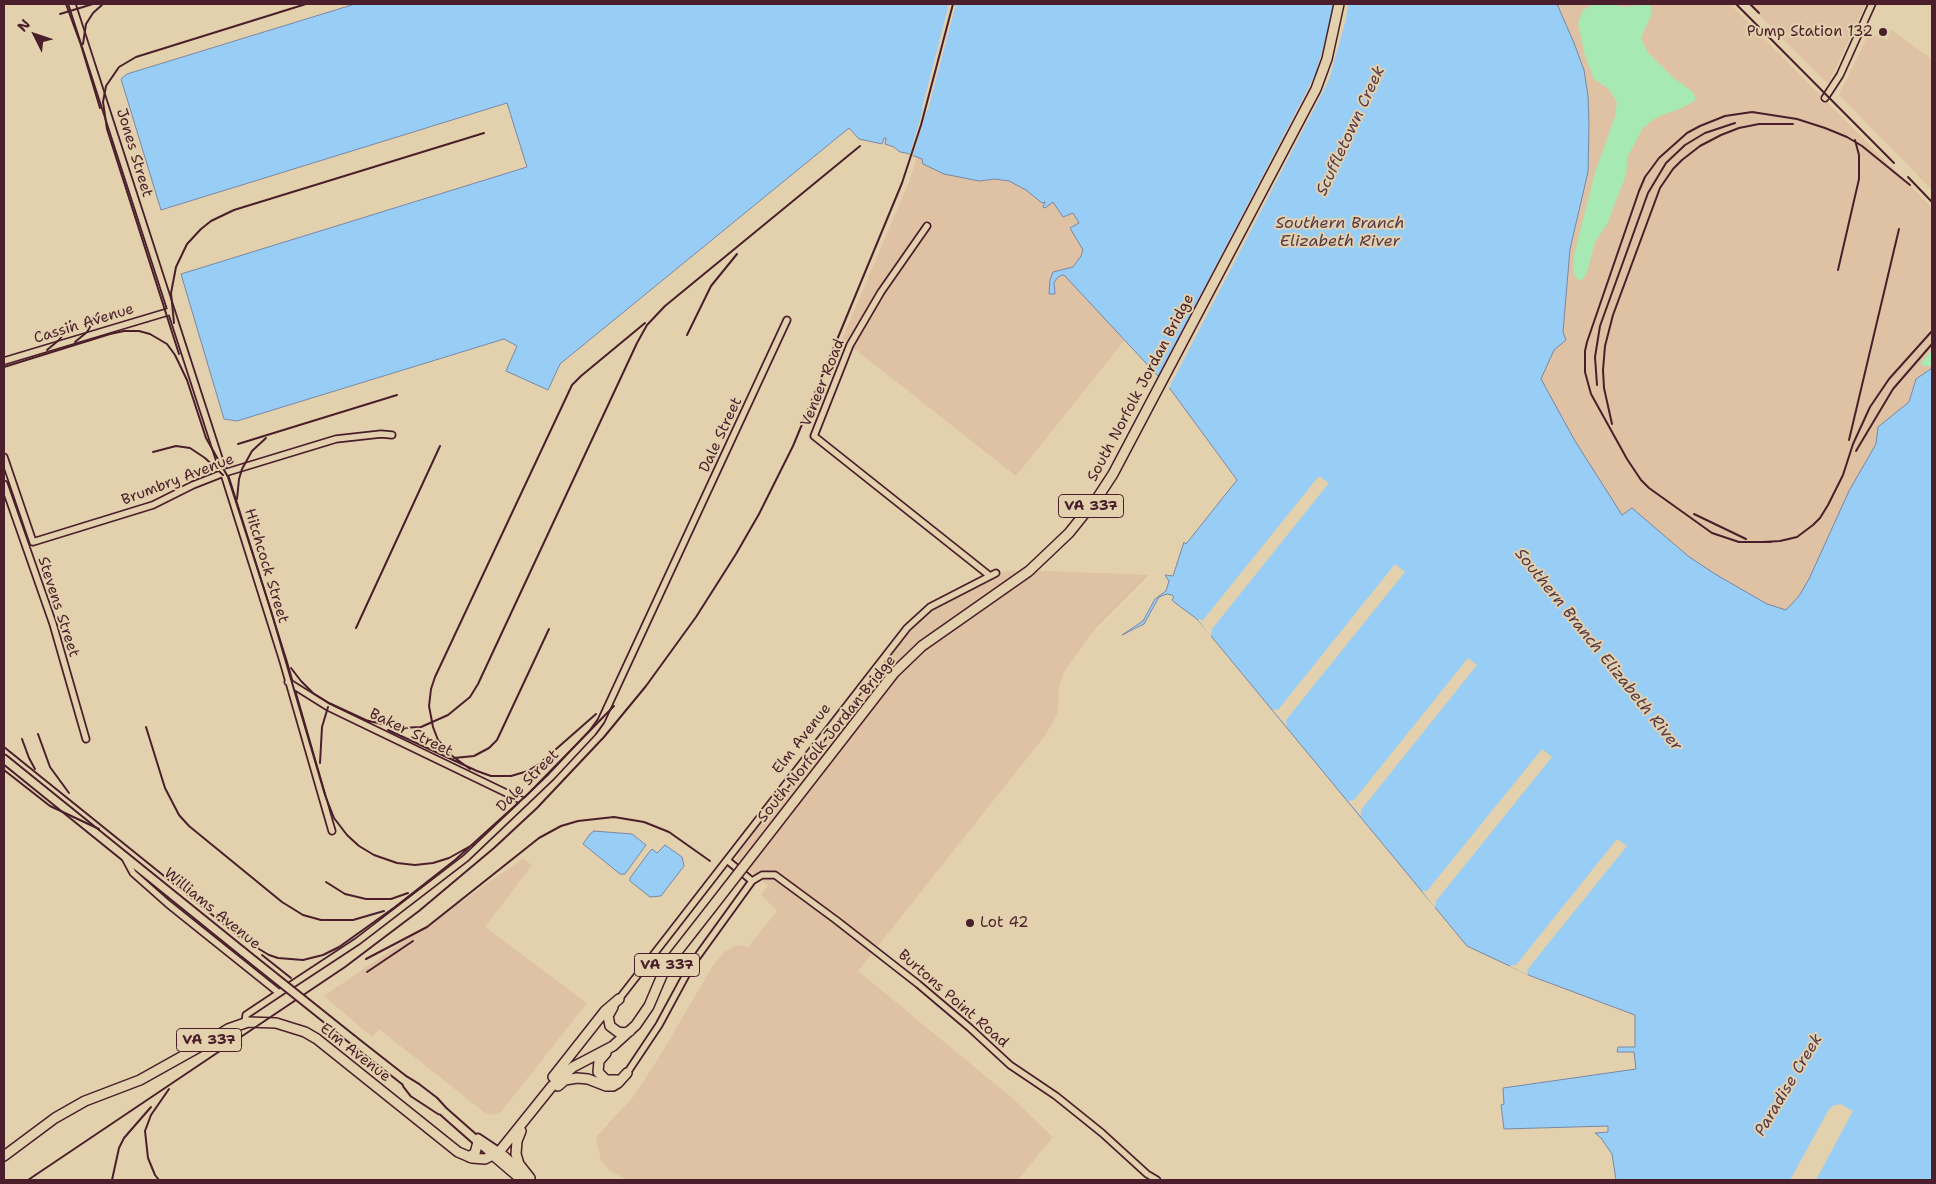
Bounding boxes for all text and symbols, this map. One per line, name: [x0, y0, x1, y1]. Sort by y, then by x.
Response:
north arrow: [10, 10, 60, 60]
text: N: [13, 15, 34, 35]
place label: Pump Station 132: [1747, 23, 1873, 41]
marker: Pump Station 132: [1877, 26, 1889, 38]
water label: Scuffletown Creek: [1313, 63, 1389, 199]
street label: Jones Street: [112, 106, 156, 200]
water label: Southern Branch Elizabeth River: [1275, 214, 1405, 252]
street label: South Norfolk Jordan Bridge: [1084, 291, 1198, 485]
street label: Cassin Avenue: [32, 300, 136, 348]
street label: Veneer Road: [797, 337, 849, 429]
street label: Dale Street: [696, 395, 746, 475]
street label: Brumbry Avenue: [119, 450, 237, 510]
road number: VA 337: [1058, 494, 1124, 518]
street label: Hitchcock Street: [240, 507, 292, 625]
water label: Southern Branch Elizabeth River: [1510, 545, 1686, 755]
street label: Stevens Street: [33, 555, 83, 659]
street label: South Norfolk Jordan Bridge: [754, 652, 900, 826]
street label: Elm Avenue: [769, 700, 835, 778]
street label: Baker Street: [366, 705, 456, 761]
street label: Dale Street: [493, 746, 563, 816]
street label: Williams Avenue: [160, 865, 264, 953]
place label: Lot 42: [980, 914, 1028, 932]
marker: Lot 42: [964, 917, 976, 929]
street label: Burtons Point Road: [894, 946, 1012, 1052]
road number: VA 337: [634, 954, 700, 976]
street label: Elm Avenue: [316, 1020, 394, 1086]
road number: VA 337: [176, 1028, 242, 1052]
water label: Paradise Creek: [1751, 1030, 1827, 1140]

